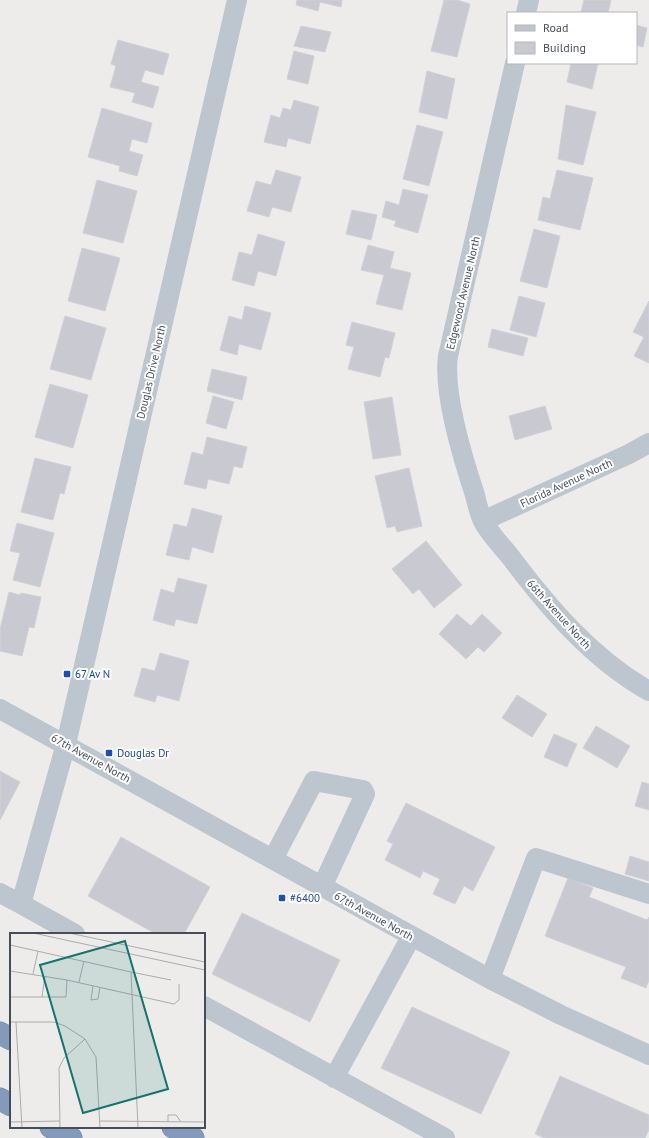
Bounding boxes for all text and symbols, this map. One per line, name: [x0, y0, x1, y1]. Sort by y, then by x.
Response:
legend: [507, 12, 637, 64]
text: Road: [543, 20, 568, 35]
text: Building: [543, 40, 586, 55]
street label: Edgewood Avenue North: [443, 235, 483, 351]
street label: Douglas Drive North: [133, 324, 169, 420]
street label: Florida Avenue North: [518, 456, 614, 510]
street label: 66th Avenue North: [524, 576, 594, 652]
place label: 67 Av N: [75, 667, 110, 681]
marker: 67 Av N: [62, 669, 72, 679]
street label: 67th Avenue North: [49, 730, 133, 786]
place label: Douglas Dr: [117, 746, 169, 760]
marker: Douglas Dr: [104, 748, 114, 758]
street label: 67th Avenue North: [332, 888, 416, 944]
place label: #6400: [290, 891, 320, 905]
marker: #6400: [277, 893, 287, 903]
inset map: [10, 933, 205, 1128]

